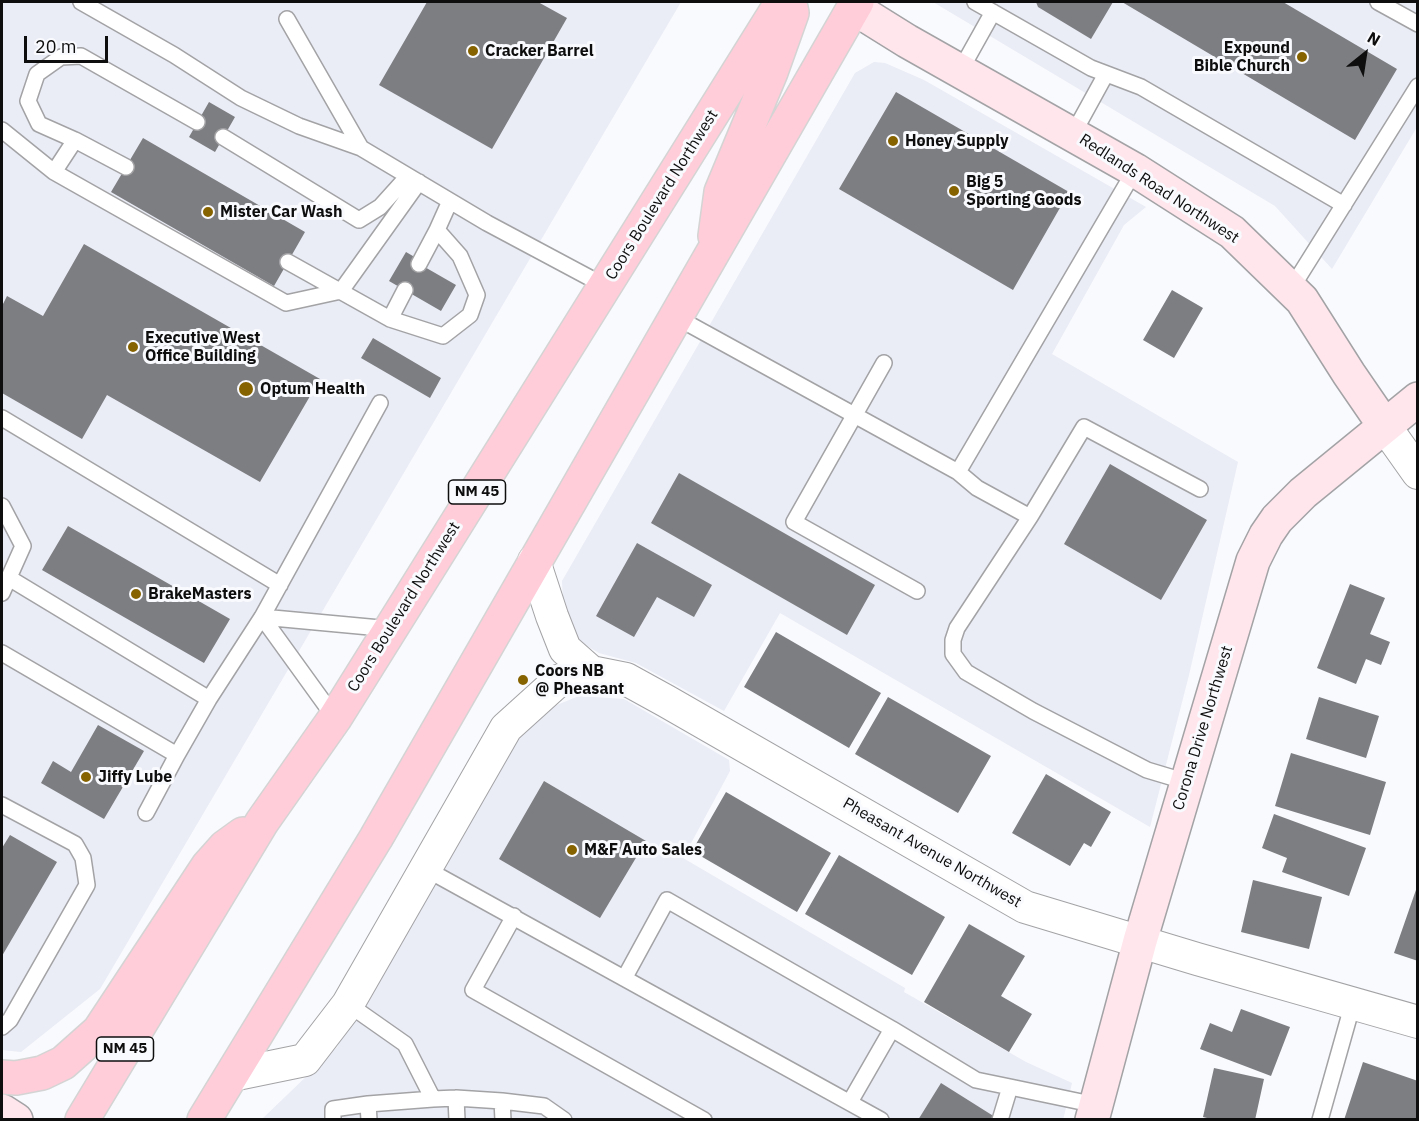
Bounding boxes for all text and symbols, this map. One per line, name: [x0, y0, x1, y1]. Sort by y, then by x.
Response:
scale bar: [27, 24, 111, 62]
north arrow: [1335, 24, 1395, 84]
text: N: [1364, 27, 1384, 50]
text: 20 m: [35, 35, 77, 58]
place label: Expound Bible Church: [1194, 38, 1290, 76]
place label: Cracker Barrel: [485, 41, 594, 61]
marker: Cracker Barrel: [466, 44, 480, 58]
marker: Expound Bible Church: [1295, 50, 1309, 64]
street label: Coors Boulevard Northwest: [602, 106, 722, 284]
street label: Redlands Road Northwest: [1076, 130, 1242, 248]
place label: Honey Supply: [905, 131, 1009, 151]
marker: Honey Supply: [886, 134, 900, 148]
place label: Big 5 Sporting Goods: [966, 172, 1081, 210]
marker: Big 5 Sporting Goods: [947, 184, 961, 198]
place label: Mister Car Wash: [220, 202, 342, 222]
marker: Mister Car Wash: [201, 205, 215, 219]
place label: Executive West Office Building: [145, 328, 260, 366]
marker: Executive West Office Building: [126, 340, 140, 354]
place label: Optum Health: [260, 379, 365, 399]
marker: Optum Health: [237, 380, 255, 398]
road number: NM 45: [448, 480, 506, 504]
street label: Coors Boulevard Northwest: [344, 518, 464, 696]
place label: BrakeMasters: [148, 584, 252, 604]
marker: BrakeMasters: [129, 587, 143, 601]
street label: Corona Drive Northwest: [1169, 643, 1237, 813]
place label: Coors NB @ Pheasant: [535, 661, 624, 699]
marker: Coors NB @ Pheasant: [516, 673, 530, 687]
place label: Jiffy Lube: [98, 767, 172, 787]
marker: Jiffy Lube: [79, 770, 93, 784]
street label: Pheasant Avenue Northwest: [839, 794, 1025, 912]
place label: M&F Auto Sales: [584, 840, 702, 860]
marker: M&F Auto Sales: [565, 843, 579, 857]
road number: NM 45: [96, 1037, 154, 1061]

